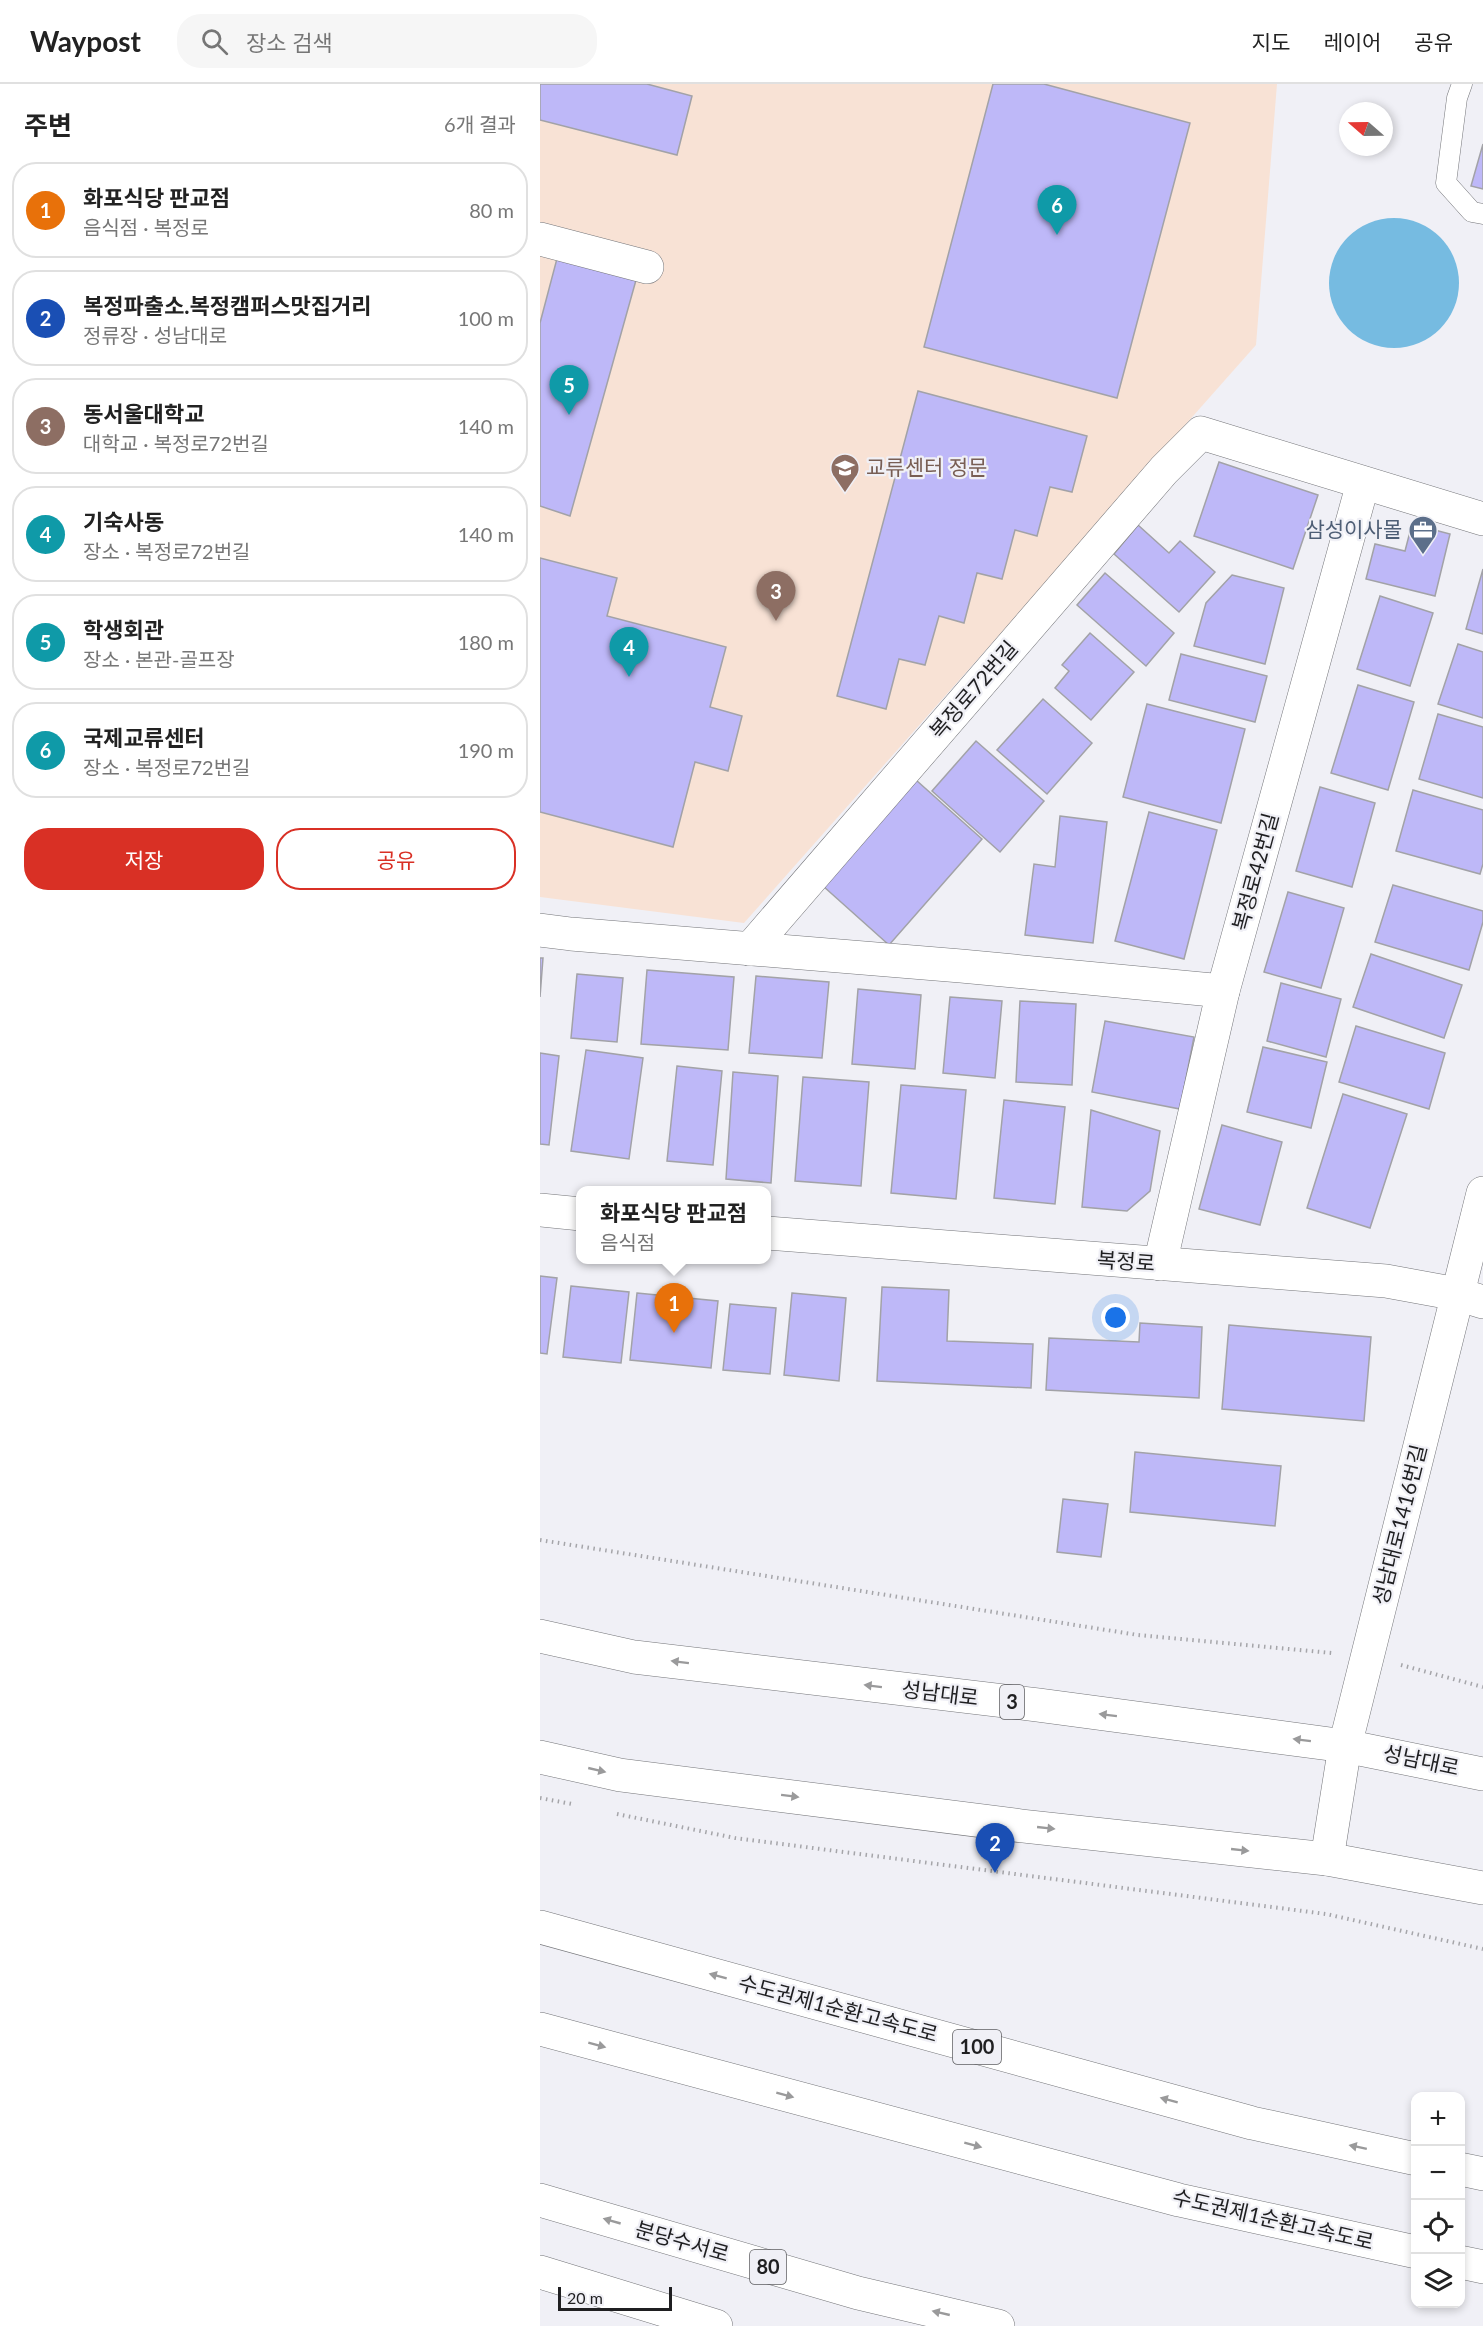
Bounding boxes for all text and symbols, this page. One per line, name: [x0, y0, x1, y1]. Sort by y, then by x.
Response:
search box: [177, 14, 597, 68]
text: Waypost: [30, 24, 141, 58]
icon: search: [198, 25, 231, 58]
text: 장소 검색: [246, 29, 333, 56]
text: 지도: [1252, 29, 1290, 54]
text: 레이어: [1323, 29, 1381, 54]
text: 공유: [1414, 29, 1453, 54]
north arrow: [1339, 102, 1393, 156]
text: 주변: [24, 109, 72, 141]
text: 6개 결과: [444, 112, 516, 136]
text: 화포식당 판교점: [83, 184, 230, 211]
pin: 6: [1038, 186, 1076, 235]
text: 1: [40, 198, 51, 222]
text: 80 m: [469, 198, 514, 222]
text: 음식점 · 복정로: [83, 215, 209, 239]
text: 복정파출소.복정캠퍼스맛집거리: [83, 292, 372, 319]
text: 2: [40, 306, 51, 330]
text: 100 m: [458, 306, 514, 330]
text: 정류장 · 성남대로: [83, 323, 227, 347]
pin: 5: [549, 366, 588, 415]
text: 동서울대학교: [83, 400, 204, 427]
text: 3: [40, 414, 51, 438]
text: 140 m: [458, 414, 514, 438]
text: 대학교 · 복정로72번길: [83, 431, 269, 455]
school or university icon: 교류센터 정문: [829, 452, 861, 494]
place label: 교류센터 정문: [866, 454, 987, 479]
text: 기숙사동: [83, 508, 164, 535]
office icon: 삼성이사몰: [1407, 514, 1439, 556]
place label: 삼성이사몰: [1305, 516, 1402, 541]
text: 4: [40, 522, 51, 546]
text: 140 m: [458, 522, 514, 546]
text: 장소 · 복정로72번길: [83, 539, 250, 563]
pin: 3: [756, 572, 796, 621]
text: 학생회관: [83, 616, 164, 643]
pin: 4: [610, 628, 649, 677]
text: 5: [40, 630, 51, 654]
text: 180 m: [458, 630, 514, 654]
street label: 복정로72번길: [924, 635, 1022, 743]
text: 장소 · 본관-골프장: [83, 647, 235, 671]
text: 국제교류센터: [83, 724, 204, 751]
text: 6: [40, 738, 51, 762]
text: 190 m: [458, 738, 514, 762]
text: 장소 · 복정로72번길: [83, 755, 250, 779]
street label: 복정로42번길: [1227, 810, 1282, 933]
button: 저장: [24, 828, 264, 890]
button: 공유: [276, 828, 516, 890]
popup: [576, 1186, 771, 1264]
text: 화포식당 판교점: [600, 1199, 747, 1226]
text: 음식점: [600, 1230, 655, 1254]
street label: 복정로: [1096, 1246, 1156, 1275]
pin: 1: [654, 1284, 694, 1333]
your location: [1101, 1303, 1130, 1332]
street label: 성남대로1416번길: [1367, 1442, 1431, 1608]
one-way arrow: [670, 1658, 689, 1667]
street label: 성남대로: [900, 1675, 980, 1710]
one-way arrow: [864, 1681, 883, 1690]
road number: 3: [1000, 1685, 1024, 1719]
one-way arrow: [1099, 1710, 1118, 1719]
one-way arrow: [1292, 1735, 1311, 1745]
street label: 성남대로: [1381, 1739, 1462, 1780]
one-way arrow: [588, 1766, 607, 1775]
one-way arrow: [781, 1792, 800, 1801]
one-way arrow: [1037, 1823, 1056, 1833]
pin: 2: [976, 1824, 1014, 1873]
one-way arrow: [1231, 1845, 1250, 1854]
street label: 수도권제1순환고속도로: [736, 1969, 941, 2046]
one-way arrow: [709, 1971, 727, 1980]
road number: 100: [953, 2030, 1001, 2064]
one-way arrow: [587, 2040, 606, 2050]
one-way arrow: [776, 2090, 794, 2100]
map controls: [1411, 2092, 1465, 2308]
button: +: [1411, 2092, 1465, 2146]
one-way arrow: [1160, 2095, 1178, 2105]
one-way arrow: [965, 2141, 983, 2150]
one-way arrow: [1349, 2142, 1368, 2151]
button: −: [1411, 2146, 1465, 2200]
street label: 수도권제1순환고속도로: [1170, 2183, 1376, 2254]
button: locate: [1411, 2200, 1465, 2254]
street label: 분당수서로: [633, 2215, 732, 2266]
one-way arrow: [603, 2216, 621, 2225]
road number: 80: [750, 2250, 786, 2284]
button: layers: [1411, 2254, 1465, 2308]
scale bar: [558, 2284, 672, 2312]
text: 20 m: [567, 2288, 603, 2307]
one-way arrow: [932, 2307, 950, 2317]

